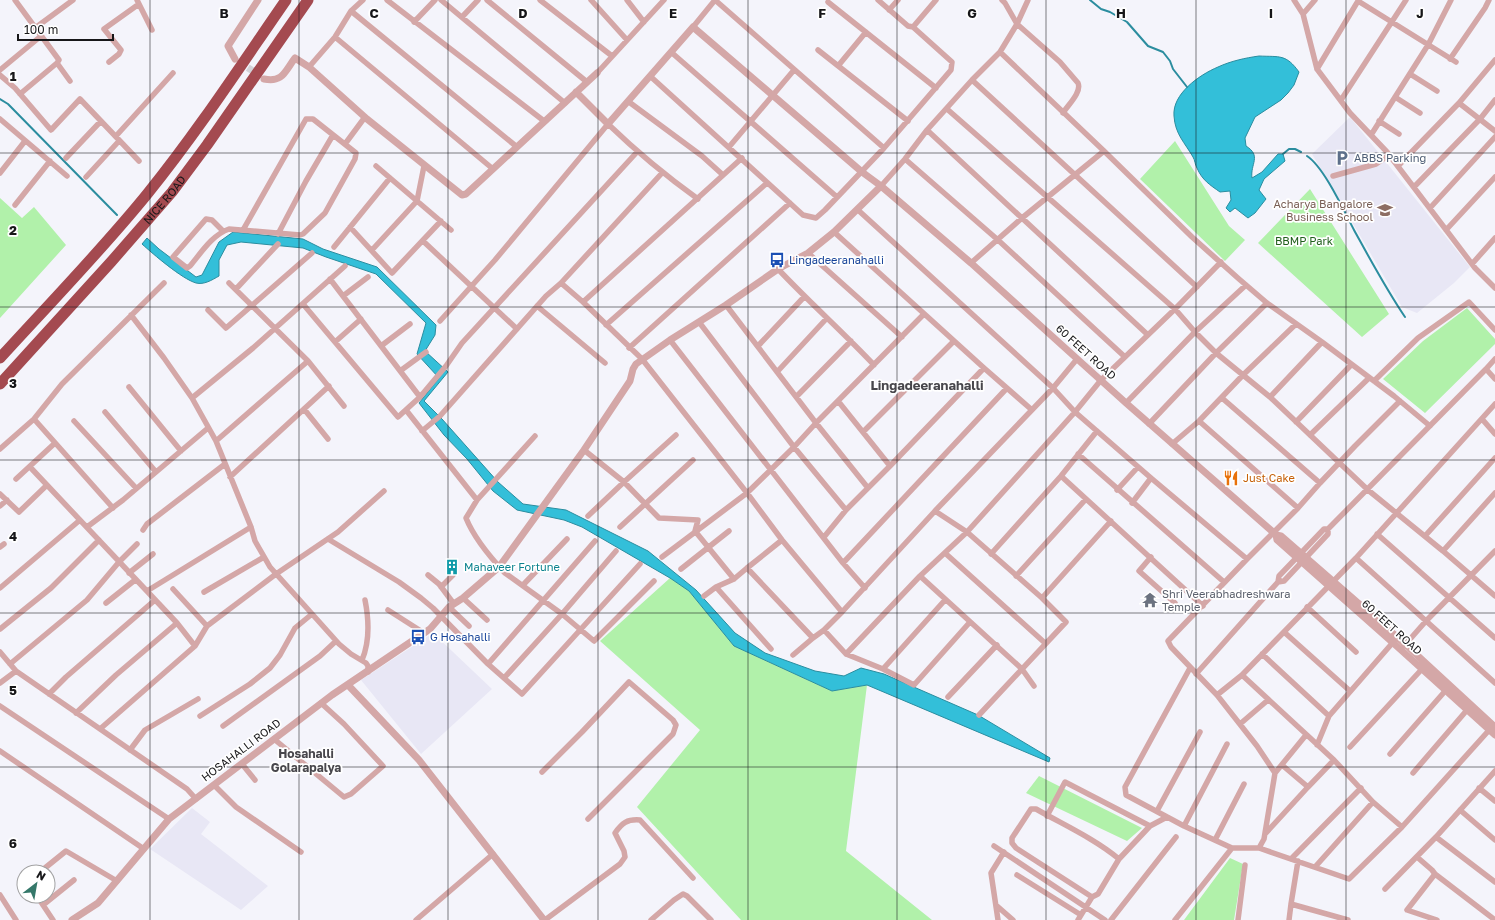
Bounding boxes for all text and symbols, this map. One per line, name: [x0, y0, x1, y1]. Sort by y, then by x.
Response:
text: B: [219, 5, 229, 21]
text: C: [369, 5, 379, 21]
text: D: [518, 5, 528, 21]
text: E: [669, 5, 677, 21]
text: F: [818, 5, 826, 21]
text: G: [967, 5, 977, 21]
text: H: [1116, 5, 1126, 21]
text: I: [1269, 5, 1273, 21]
text: J: [1416, 5, 1424, 21]
scale bar: [18, 16, 113, 42]
text: 100 m: [24, 22, 58, 37]
text: 1: [10, 68, 17, 84]
parking icon: ABBS Parking: [1333, 149, 1351, 167]
place label: ABBS Parking: [1354, 151, 1426, 164]
street label: NICE ROAD: [140, 172, 188, 226]
place label: Acharya Bangalore Business School: [1273, 197, 1373, 223]
school or university icon: Acharya Bangalore Business School: [1376, 201, 1394, 219]
text: 2: [9, 222, 17, 238]
park label: BBMP Park: [1275, 234, 1333, 247]
bus stop icon: Lingadeeranahalli: [768, 251, 786, 269]
place label: Lingadeeranahalli: [789, 253, 884, 266]
street label: 60 FEET ROAD: [1054, 321, 1119, 382]
text: 3: [9, 375, 17, 391]
district label: Lingadeeranahalli: [870, 377, 984, 393]
restaurant icon: Just Cake: [1222, 469, 1240, 487]
place label: Just Cake: [1243, 471, 1295, 484]
text: 4: [9, 528, 17, 544]
building icon: Mahaveer Fortune: [443, 558, 461, 576]
place label: Mahaveer Fortune: [464, 560, 560, 573]
place label: Shri Veerabhadreshwara Temple: [1162, 587, 1291, 613]
temple icon: Shri Veerabhadreshwara Temple: [1141, 591, 1159, 609]
street label: 60 FEET ROAD: [1360, 596, 1425, 657]
bus stop icon: G Hosahalli: [409, 628, 427, 646]
place label: G Hosahalli: [430, 630, 491, 643]
text: 5: [9, 682, 17, 698]
street label: HOSAHALLI ROAD: [199, 715, 283, 784]
district label: Hosahalli Golarapalya: [271, 746, 341, 775]
text: 6: [9, 835, 17, 851]
north arrow: [16, 864, 56, 904]
text: N: [34, 867, 48, 883]

